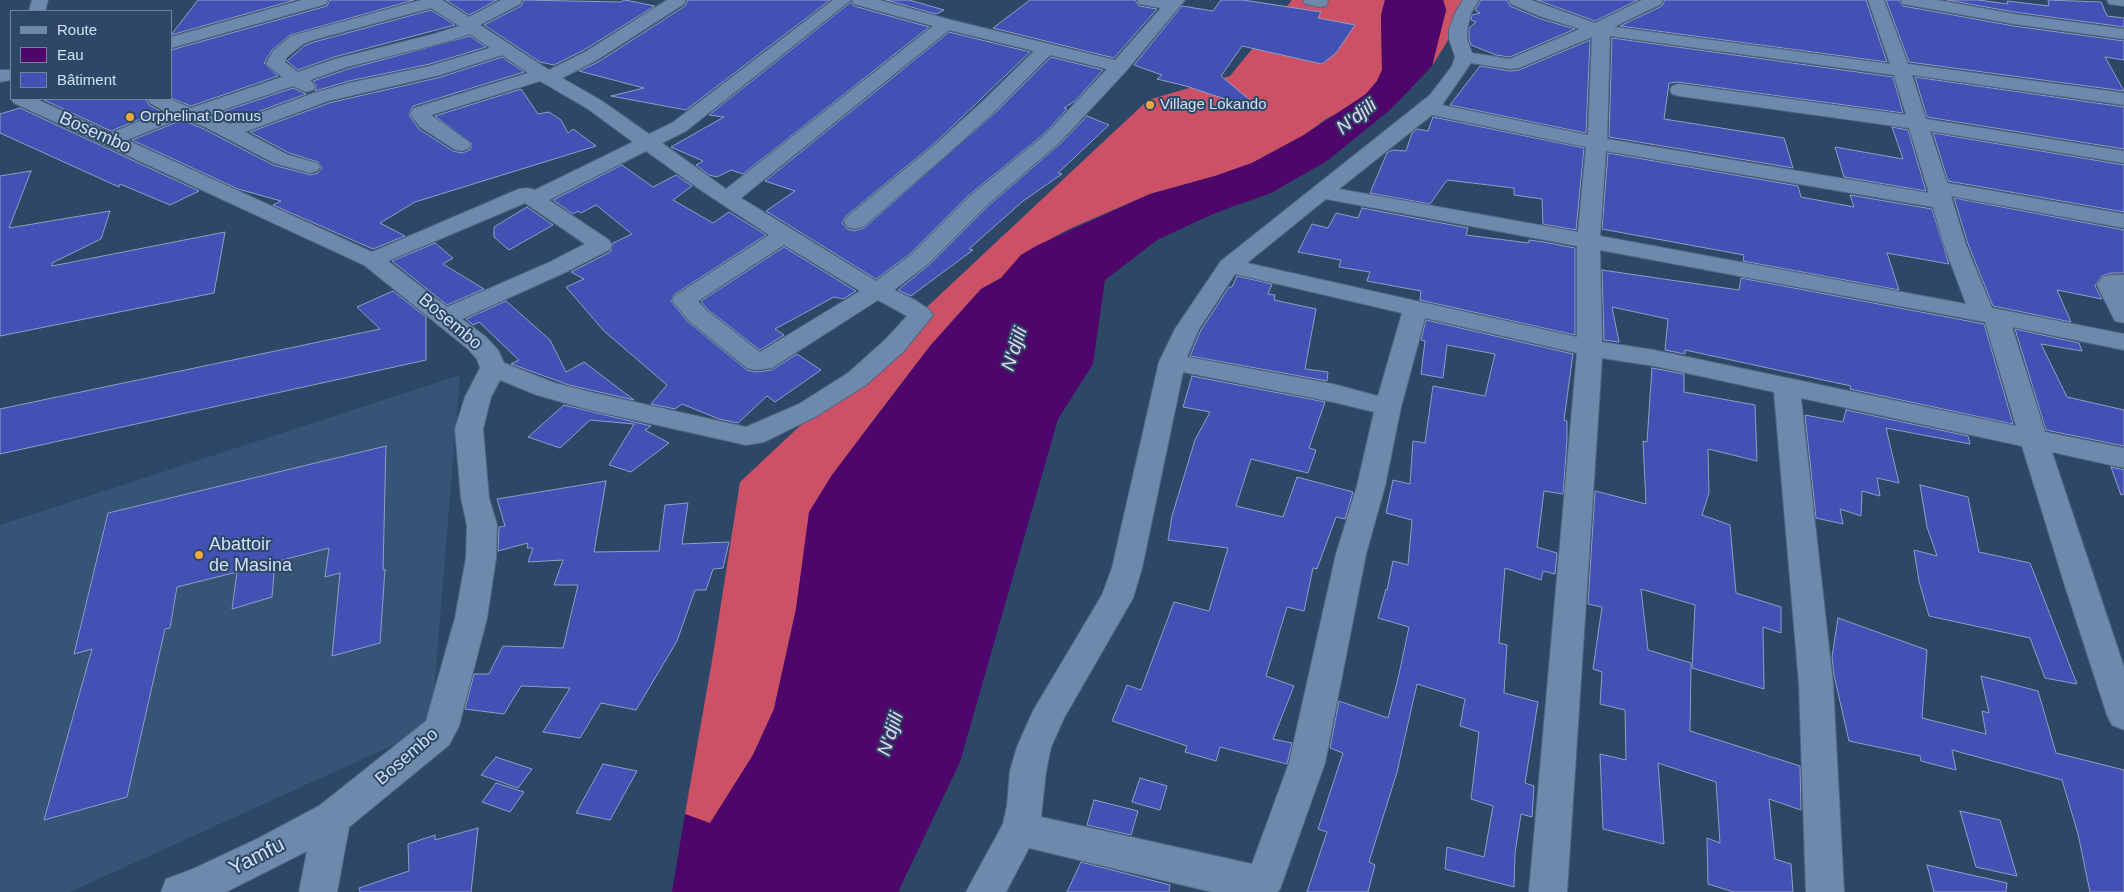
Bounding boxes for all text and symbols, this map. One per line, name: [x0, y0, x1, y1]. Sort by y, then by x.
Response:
legend: [10, 10, 172, 100]
text: Route: [57, 21, 97, 38]
text: Eau: [57, 46, 84, 63]
text: Bâtiment: [57, 71, 116, 88]
water label: N'djili: [1332, 94, 1382, 140]
place label: Village Lokando: [1160, 96, 1266, 114]
marker: Village Lokando: [1144, 99, 1156, 111]
street label: Bosembo: [56, 108, 134, 158]
place label: Orphelinat Domus: [140, 108, 261, 126]
marker: Orphelinat Domus: [124, 111, 136, 123]
street label: Bosembo: [414, 289, 486, 355]
water label: N'djili: [997, 324, 1033, 374]
place label: Abattoir de Masina: [209, 534, 292, 576]
marker: Abattoir de Masina: [193, 549, 205, 561]
water label: N'djili: [873, 709, 909, 759]
street label: Bosembo: [371, 724, 443, 790]
street label: Yamfu: [225, 832, 289, 882]

